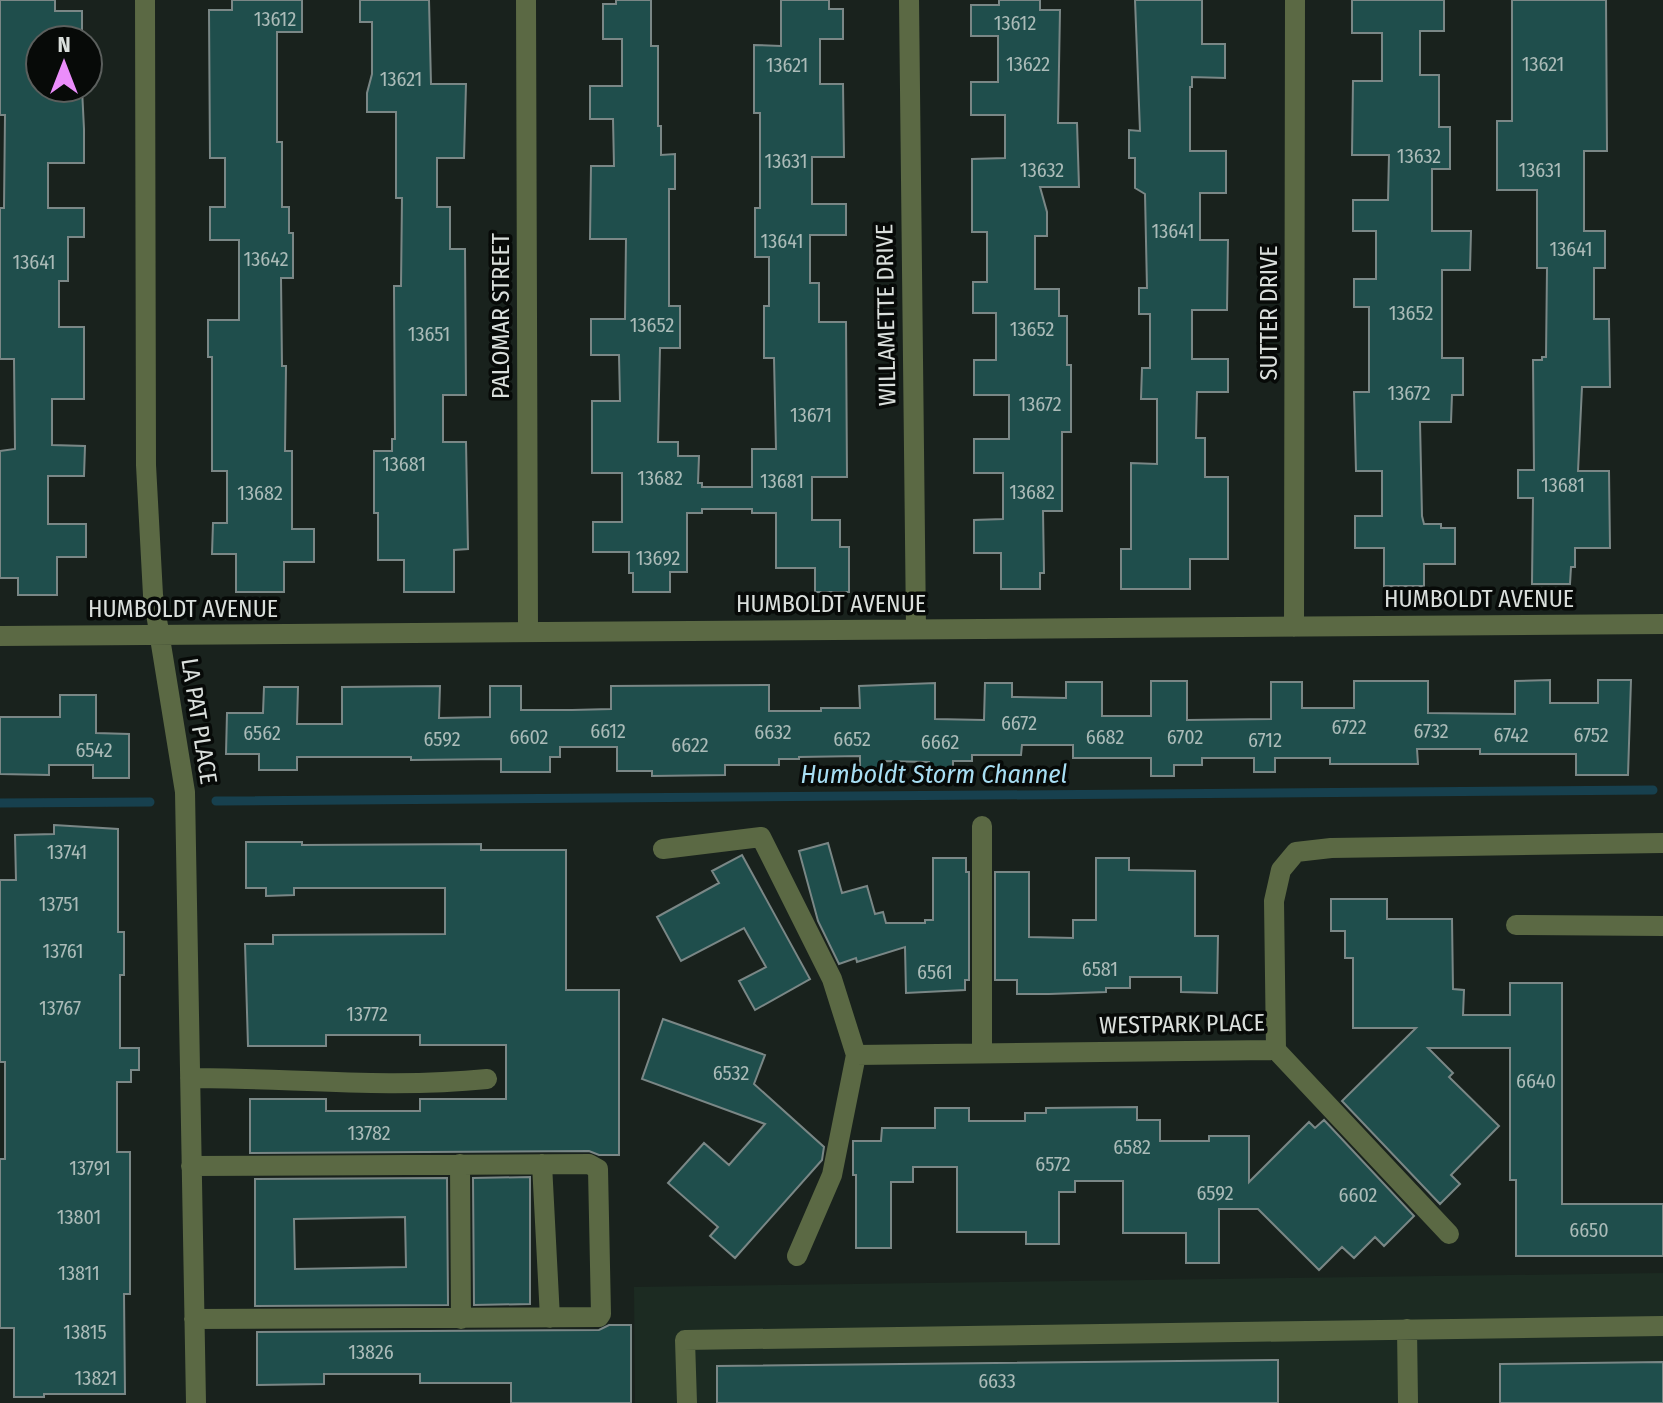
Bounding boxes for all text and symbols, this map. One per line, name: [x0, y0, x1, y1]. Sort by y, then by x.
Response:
house number: 13612: [254, 7, 296, 31]
house number: 13612: [994, 11, 1036, 35]
north arrow: [24, 24, 104, 104]
text: N: [57, 31, 71, 58]
house number: 13622: [1006, 52, 1050, 76]
house number: 13621: [1522, 52, 1564, 76]
house number: 13621: [766, 53, 808, 77]
house number: 13621: [380, 67, 422, 91]
house number: 13632: [1397, 144, 1441, 168]
house number: 13631: [765, 149, 807, 173]
house number: 13632: [1020, 158, 1064, 182]
house number: 13631: [1519, 158, 1561, 182]
house number: 13641: [1151, 219, 1195, 243]
street label: WILLAMETTE DRIVE: [870, 224, 902, 406]
house number: 13641: [760, 229, 804, 253]
street label: PALOMAR STREET: [487, 233, 515, 399]
house number: 13641: [1549, 237, 1593, 261]
street label: SUTTER DRIVE: [1255, 246, 1283, 381]
house number: 13642: [244, 247, 289, 271]
house number: 13641: [12, 250, 56, 274]
house number: 13652: [1389, 301, 1433, 325]
house number: 13652: [630, 313, 674, 337]
house number: 13652: [1010, 317, 1054, 341]
house number: 13651: [408, 322, 450, 346]
house number: 13672: [1387, 381, 1431, 405]
house number: 13672: [1018, 392, 1062, 416]
house number: 13671: [790, 403, 832, 427]
house number: 13681: [382, 452, 426, 476]
house number: 13682: [637, 466, 683, 490]
house number: 13681: [760, 469, 804, 493]
house number: 13681: [1541, 473, 1585, 497]
house number: 13682: [1009, 480, 1055, 504]
house number: 13682: [237, 481, 283, 505]
house number: 13692: [636, 546, 681, 570]
street label: HUMBOLDT AVENUE: [1384, 585, 1574, 613]
street label: HUMBOLDT AVENUE: [736, 590, 926, 618]
street label: HUMBOLDT AVENUE: [88, 595, 278, 623]
street label: LA PAT PLACE: [175, 656, 223, 786]
house number: 6672: [1001, 711, 1037, 735]
house number: 6722: [1331, 715, 1367, 739]
house number: 6612: [590, 719, 626, 743]
house number: 6732: [1413, 719, 1449, 743]
house number: 6632: [754, 720, 792, 744]
house number: 6562: [243, 721, 281, 745]
house number: 6742: [1493, 723, 1529, 747]
house number: 6752: [1573, 723, 1609, 747]
house number: 6602: [510, 725, 549, 749]
house number: 6682: [1086, 725, 1124, 749]
house number: 6702: [1167, 725, 1203, 749]
house number: 6592: [424, 727, 461, 751]
house number: 6652: [833, 727, 871, 751]
house number: 6712: [1248, 728, 1282, 752]
house number: 6662: [921, 730, 959, 754]
house number: 6622: [671, 733, 709, 757]
house number: 6542: [75, 738, 113, 762]
water label: Humboldt Storm Channel: [801, 759, 1068, 790]
house number: 13741: [47, 840, 87, 864]
house number: 13751: [39, 892, 79, 916]
house number: 13761: [42, 939, 84, 963]
house number: 6581: [1082, 957, 1118, 981]
house number: 6561: [917, 960, 953, 984]
house number: 13767: [39, 996, 81, 1020]
house number: 13772: [346, 1002, 388, 1026]
street label: WESTPARK PLACE: [1099, 1009, 1265, 1039]
house number: 6532: [713, 1061, 749, 1085]
house number: 6640: [1516, 1069, 1556, 1093]
house number: 13782: [347, 1121, 391, 1145]
house number: 6582: [1113, 1135, 1151, 1159]
house number: 6572: [1035, 1152, 1071, 1176]
house number: 13791: [69, 1156, 111, 1180]
house number: 6592: [1197, 1181, 1234, 1205]
house number: 6602: [1339, 1183, 1378, 1207]
house number: 13801: [57, 1205, 101, 1229]
house number: 6650: [1569, 1218, 1609, 1242]
house number: 13811: [58, 1261, 100, 1285]
house number: 13815: [63, 1320, 107, 1344]
house number: 13826: [348, 1340, 394, 1364]
house number: 13821: [75, 1366, 117, 1390]
house number: 6633: [978, 1369, 1016, 1393]

